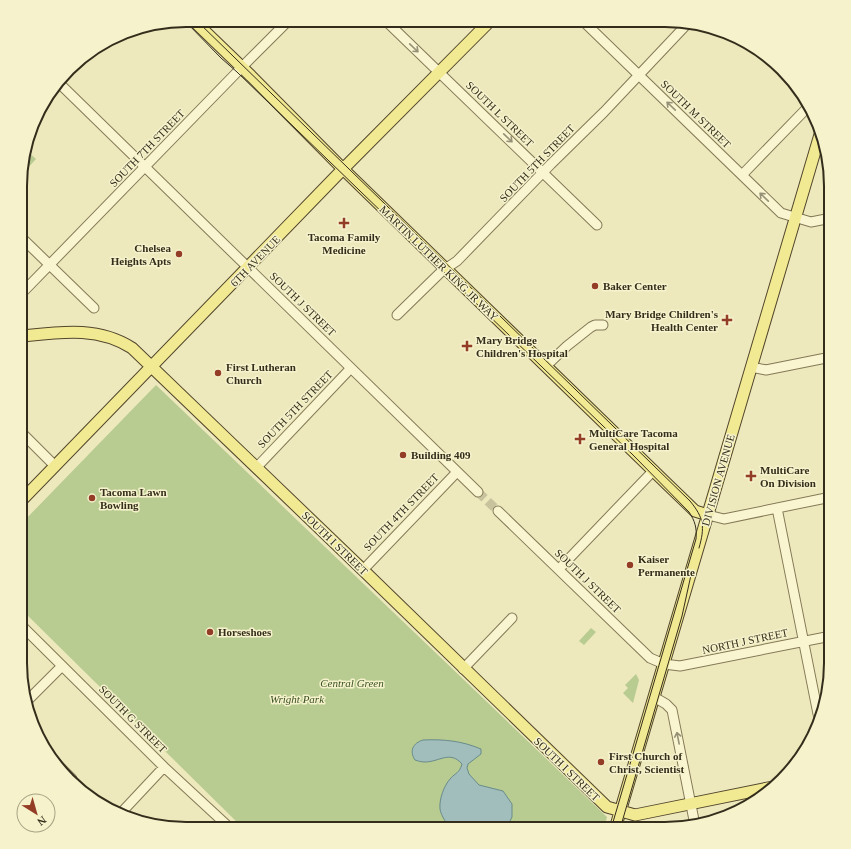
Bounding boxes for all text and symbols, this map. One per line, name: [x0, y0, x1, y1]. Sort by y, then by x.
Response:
one-way arrow: [409, 43, 419, 53]
street label: SOUTH M STREET: [659, 78, 734, 151]
street label: SOUTH L STREET: [464, 79, 536, 149]
one-way arrow: [666, 101, 676, 111]
street label: SOUTH 7TH STREET: [107, 107, 187, 189]
street label: SOUTH 5TH STREET: [497, 122, 577, 204]
one-way arrow: [503, 133, 513, 143]
one-way arrow: [759, 192, 769, 201]
street label: MARTIN LUTHER KING JR WAY: [377, 203, 501, 323]
marker: Tacoma Family Medicine: [338, 217, 350, 229]
place label: Tacoma Family Medicine: [308, 231, 381, 256]
street label: 6TH AVENUE: [228, 233, 282, 289]
place label: Chelsea Heights Apts: [111, 242, 172, 267]
marker: Chelsea Heights Apts: [174, 249, 184, 259]
street label: SOUTH J STREET: [268, 270, 339, 339]
place label: Baker Center: [603, 280, 667, 292]
marker: Baker Center: [590, 281, 600, 291]
place label: Mary Bridge Children's Health Center: [605, 308, 719, 333]
marker: Mary Bridge Children's Health Center: [721, 314, 733, 326]
place label: Mary Bridge Children's Hospital: [476, 334, 568, 359]
marker: Mary Bridge Children's Hospital: [461, 340, 473, 352]
place label: First Lutheran Church: [226, 361, 296, 386]
marker: First Lutheran Church: [213, 368, 223, 378]
street label: SOUTH 5TH STREET: [255, 368, 335, 450]
place label: MultiCare Tacoma General Hospital: [589, 427, 678, 452]
marker: MultiCare Tacoma General Hospital: [574, 433, 586, 445]
street label: DIVISION AVENUE: [699, 433, 737, 527]
place label: Building 409: [411, 449, 471, 461]
marker: Building 409: [398, 450, 408, 460]
place label: MultiCare On Division: [760, 464, 816, 489]
marker: MultiCare On Division: [745, 470, 757, 482]
street label: SOUTH 4TH STREET: [361, 471, 441, 553]
place label: Tacoma Lawn Bowling: [100, 486, 167, 511]
marker: Tacoma Lawn Bowling: [87, 493, 97, 503]
street label: SOUTH I STREET: [300, 509, 370, 577]
street label: SOUTH J STREET: [553, 547, 624, 616]
place label: Kaiser Permanente: [638, 553, 695, 578]
marker: Kaiser Permanente: [625, 560, 635, 570]
place label: Horseshoes: [218, 626, 272, 638]
street label: NORTH J STREET: [701, 626, 789, 656]
marker: Horseshoes: [205, 627, 215, 637]
park label: Central Green: [320, 677, 384, 689]
street label: SOUTH G STREET: [97, 683, 169, 755]
park label: Wright Park: [270, 693, 325, 705]
one-way arrow: [674, 732, 682, 745]
street label: SOUTH I STREET: [532, 735, 602, 803]
place label: First Church of Christ, Scientist: [609, 750, 685, 775]
marker: First Church of Christ, Scientist: [596, 757, 606, 767]
north arrow: [16, 793, 56, 833]
text: N: [35, 814, 49, 828]

